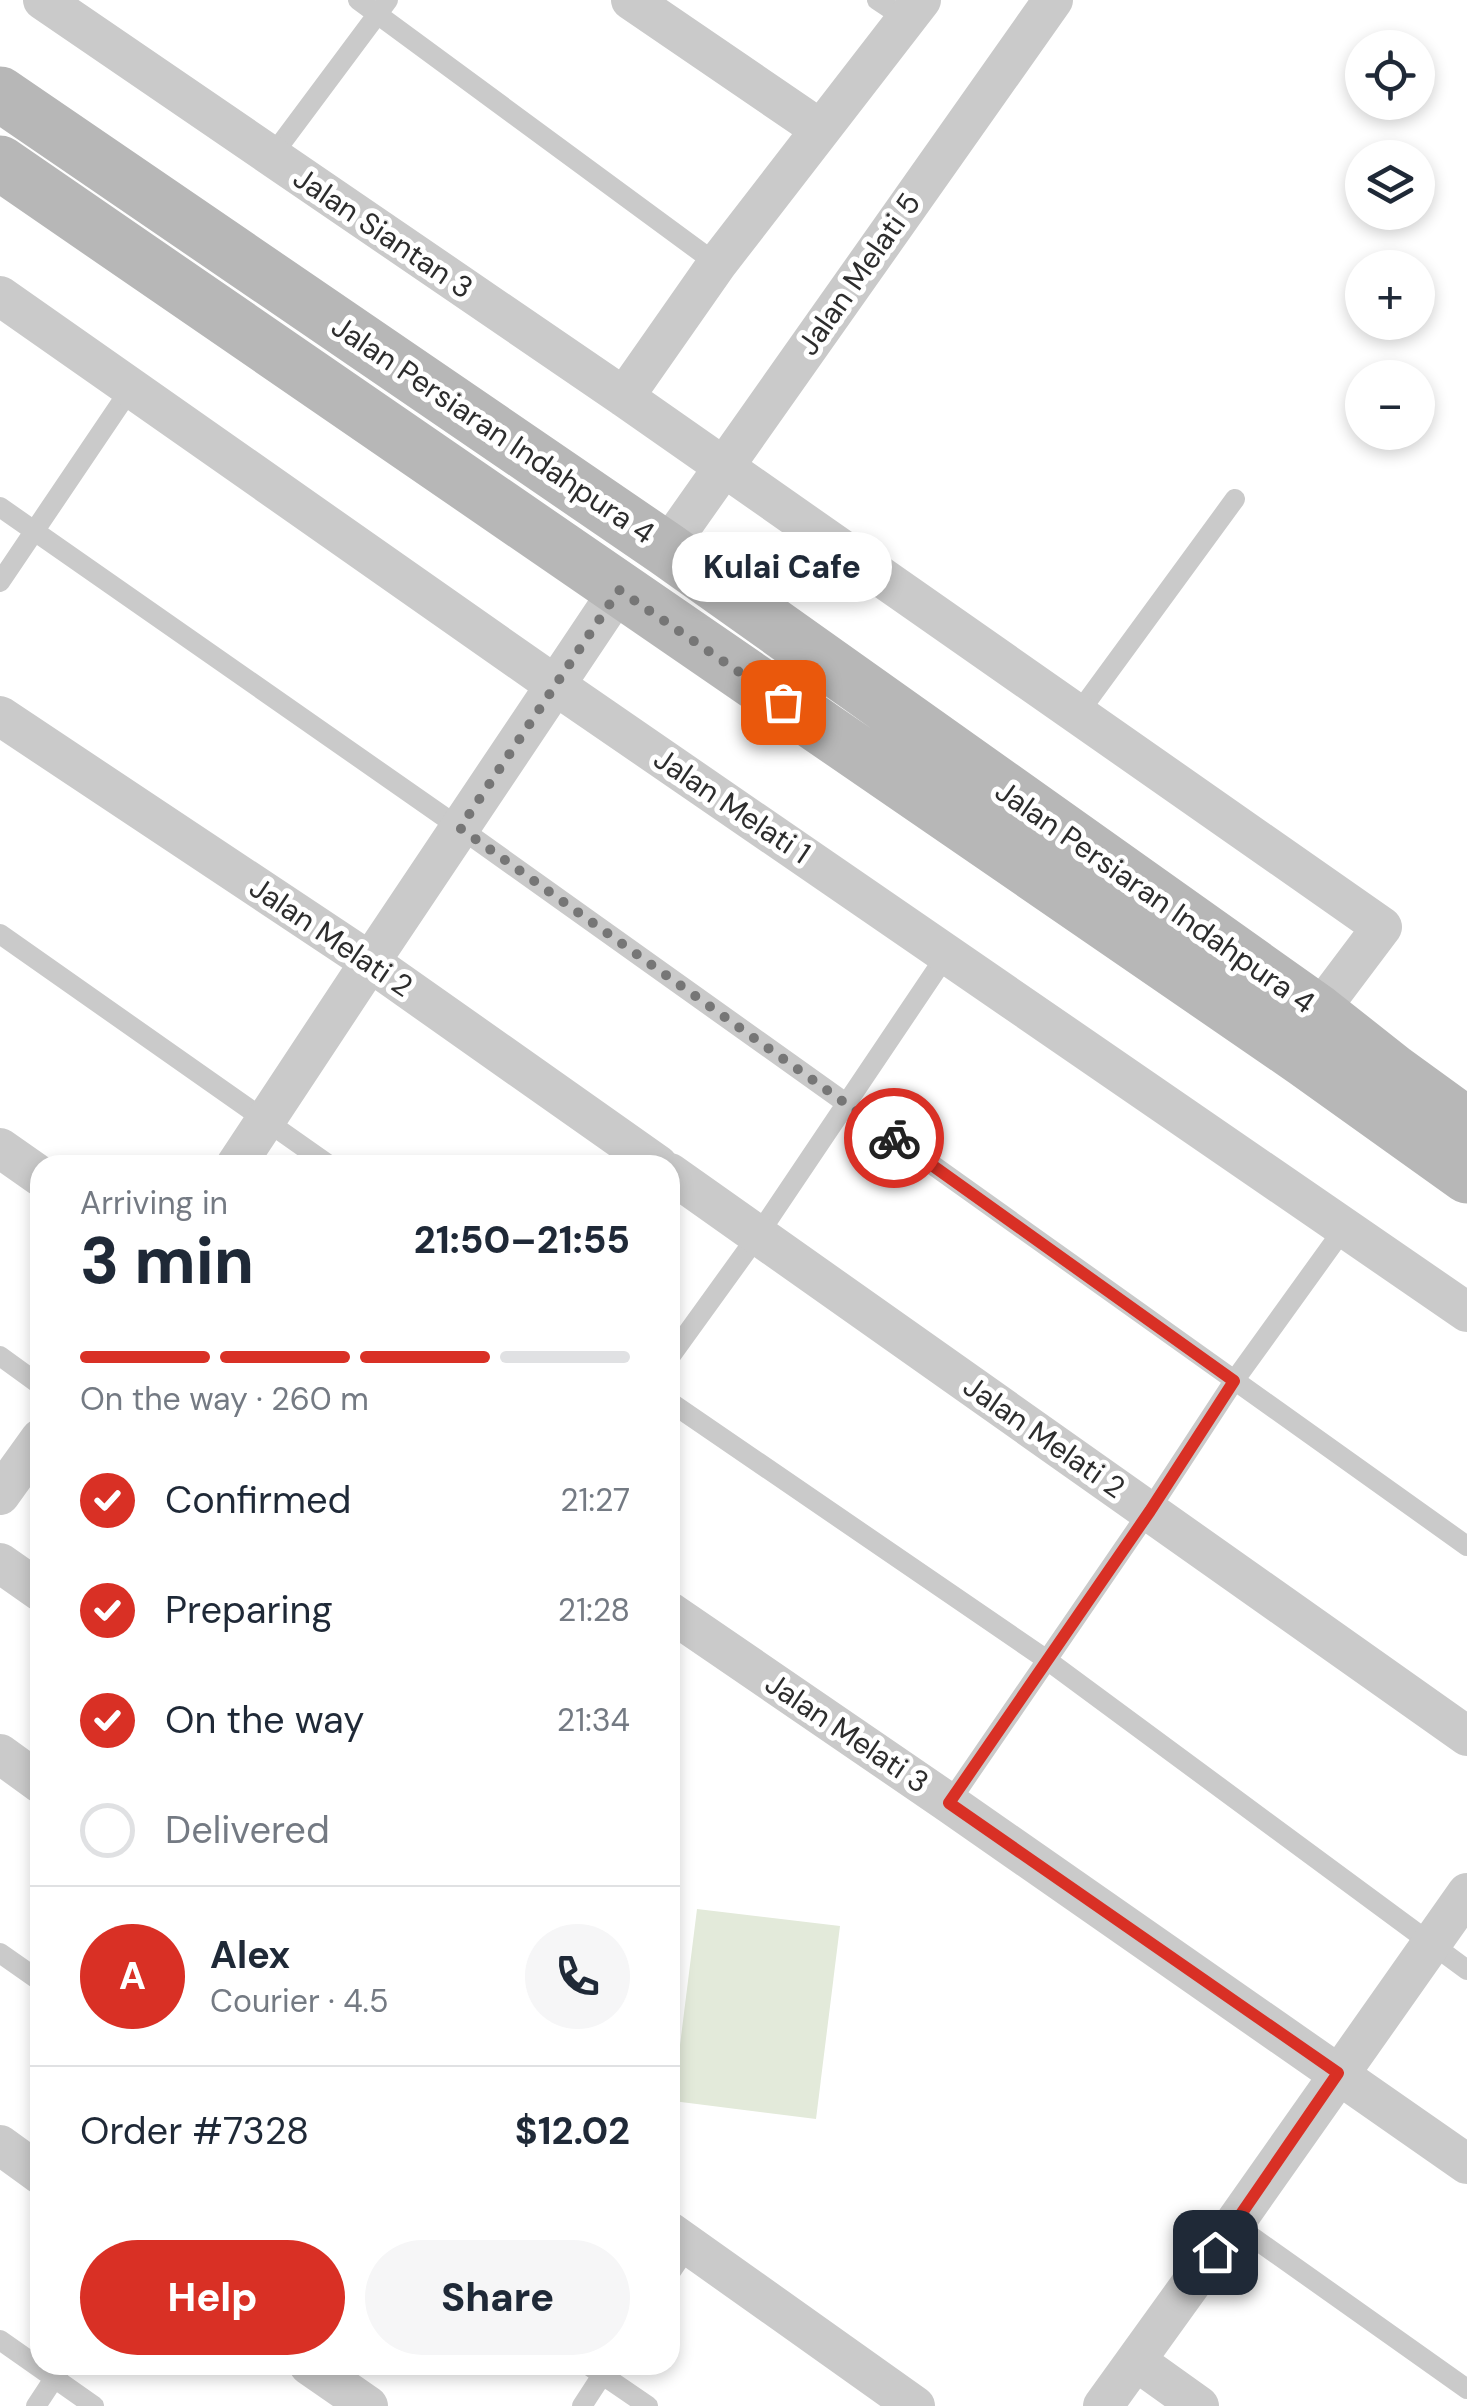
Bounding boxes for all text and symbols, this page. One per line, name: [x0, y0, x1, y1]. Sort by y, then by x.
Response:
map controls: [1345, 30, 1435, 450]
button: locate: [1345, 30, 1435, 120]
button: layers: [1345, 140, 1435, 230]
street label: Jalan Siantan 3: [286, 158, 481, 307]
street label: Jalan Melati 5: [788, 185, 929, 363]
button: +: [1345, 250, 1435, 340]
street label: Jalan Persiaran Indahpura 4: [324, 307, 662, 552]
button: −: [1345, 360, 1435, 450]
callout: Kulai Cafe: [673, 532, 893, 602]
text: Kulai Cafe: [703, 546, 861, 588]
pin: [741, 660, 826, 745]
icon: bag: [756, 675, 811, 730]
street label: Jalan Melati 1: [646, 739, 818, 872]
street label: Jalan Persiaran Indahpura 4: [988, 771, 1323, 1022]
street label: Jalan Melati 2: [242, 868, 420, 1005]
courier: [844, 1088, 944, 1188]
icon: bike: [867, 1111, 922, 1166]
text: Arriving in: [80, 1182, 228, 1224]
text: 21:50–21:55: [414, 1215, 630, 1265]
text: 3 min: [80, 1219, 254, 1303]
street label: Jalan Melati 2: [956, 1367, 1133, 1507]
text: On the way · 260 m: [80, 1378, 369, 1420]
icon: check: [80, 1473, 135, 1528]
text: Confirmed: [165, 1475, 351, 1525]
text: 21:27: [560, 1479, 630, 1521]
icon: check: [80, 1583, 135, 1638]
text: Preparing: [165, 1585, 333, 1635]
text: 21:28: [558, 1589, 630, 1631]
street label: Jalan Melati 3: [758, 1664, 937, 1802]
icon: check: [80, 1693, 135, 1748]
text: On the way: [165, 1695, 364, 1745]
text: 21:34: [557, 1699, 630, 1741]
text: Delivered: [165, 1805, 330, 1855]
button: phone: [525, 1924, 630, 2029]
text: Alex: [210, 1930, 290, 1980]
text: A: [119, 1951, 146, 2001]
text: Courier · 4.5: [210, 1980, 388, 2022]
text: Order #7328: [80, 2106, 309, 2156]
text: $12.02: [515, 2106, 630, 2156]
pin: [1173, 2210, 1258, 2295]
icon: home: [1188, 2225, 1243, 2280]
button: Help: [80, 2240, 345, 2355]
button: Share: [365, 2240, 630, 2355]

